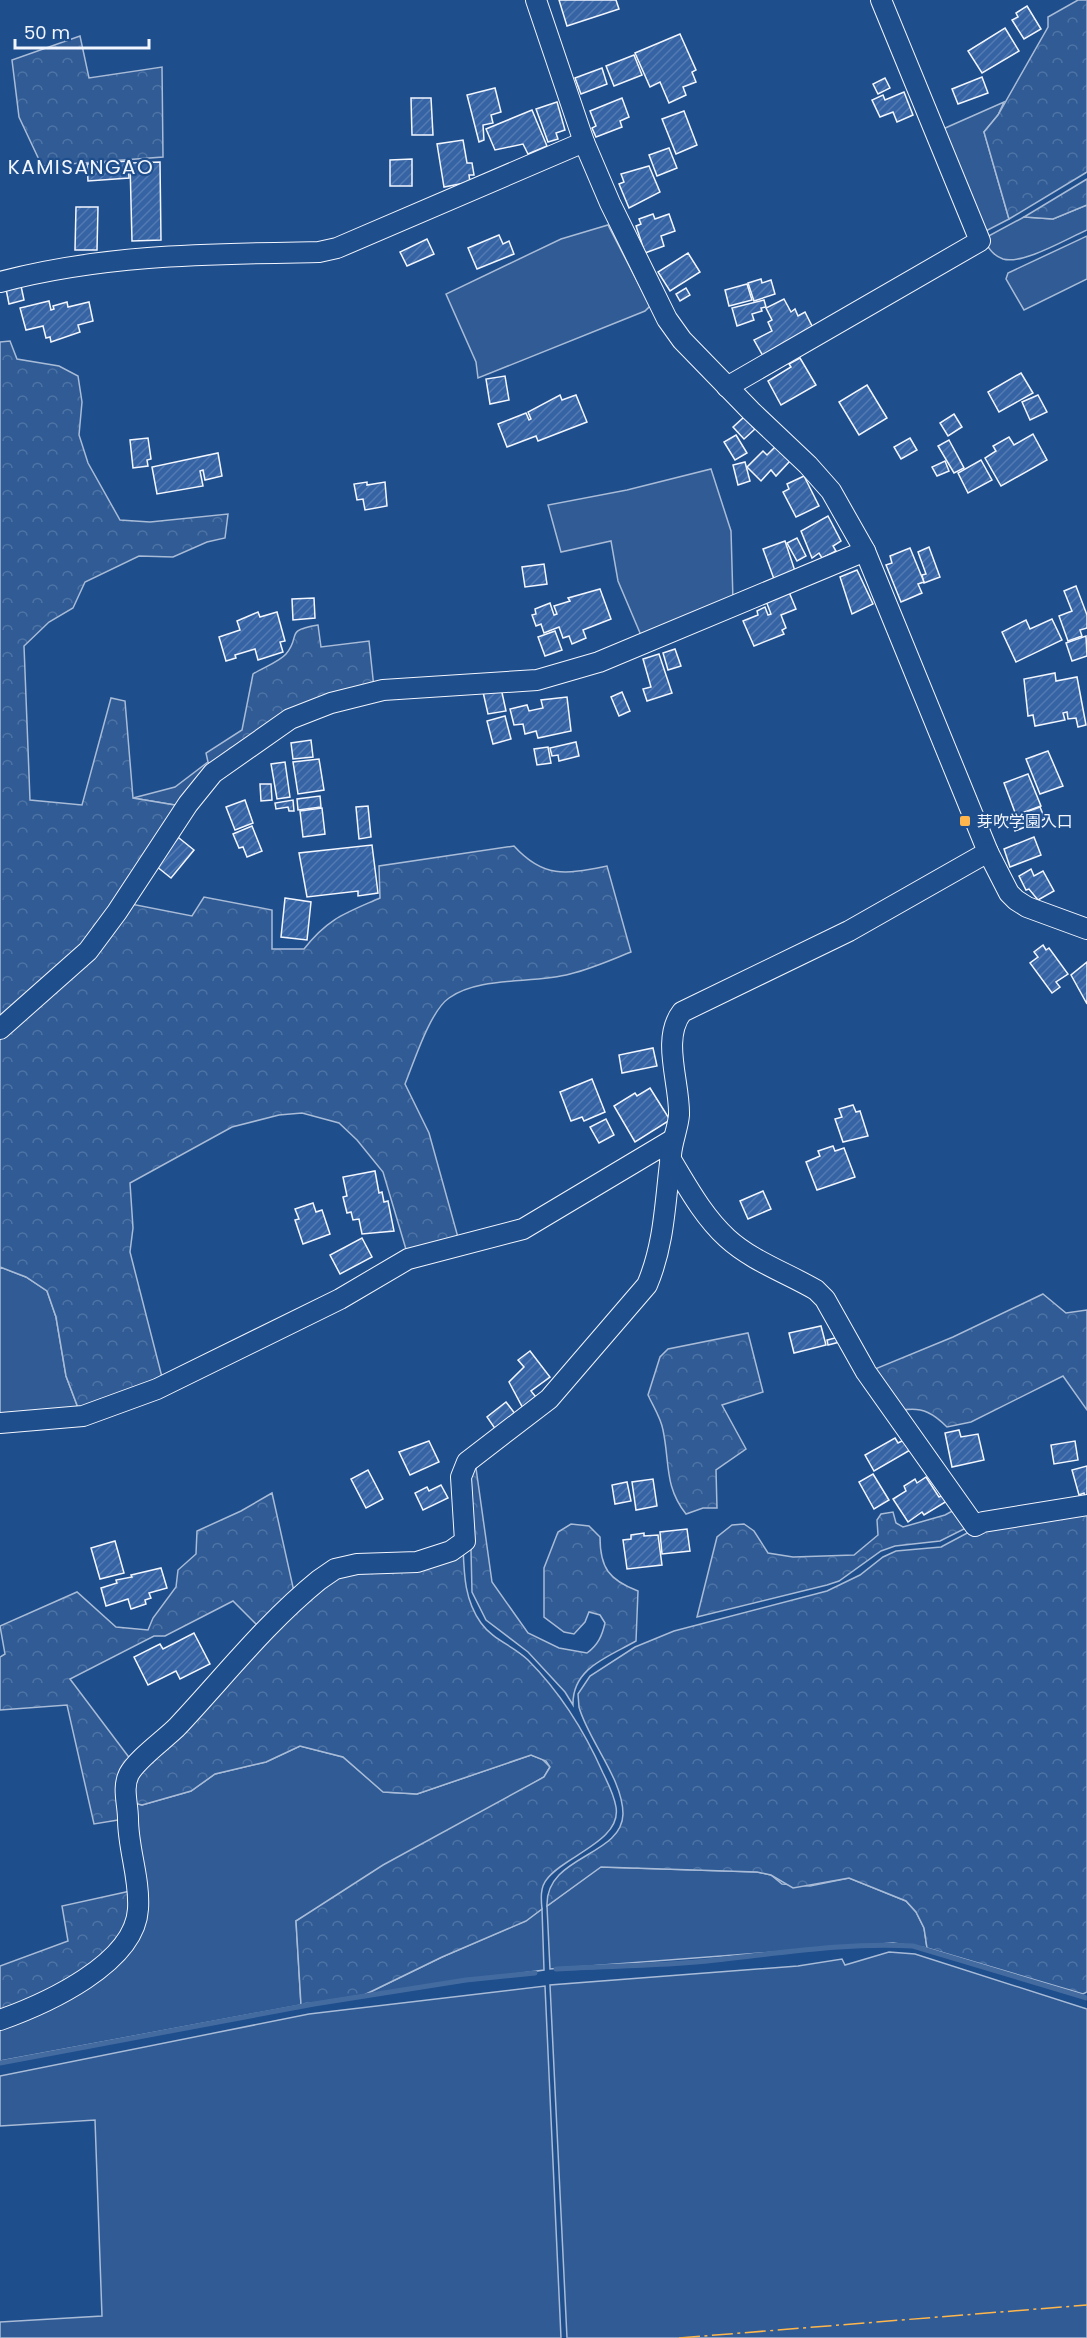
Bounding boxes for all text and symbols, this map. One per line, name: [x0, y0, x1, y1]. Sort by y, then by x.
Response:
scale bar: [15, 12, 148, 50]
text: 50 m: [24, 20, 70, 45]
district label: KAMISANGAO: [8, 153, 154, 181]
place label: 芽吹学園入口: [977, 810, 1073, 833]
marker: 芽吹学園入口: [958, 814, 972, 828]

